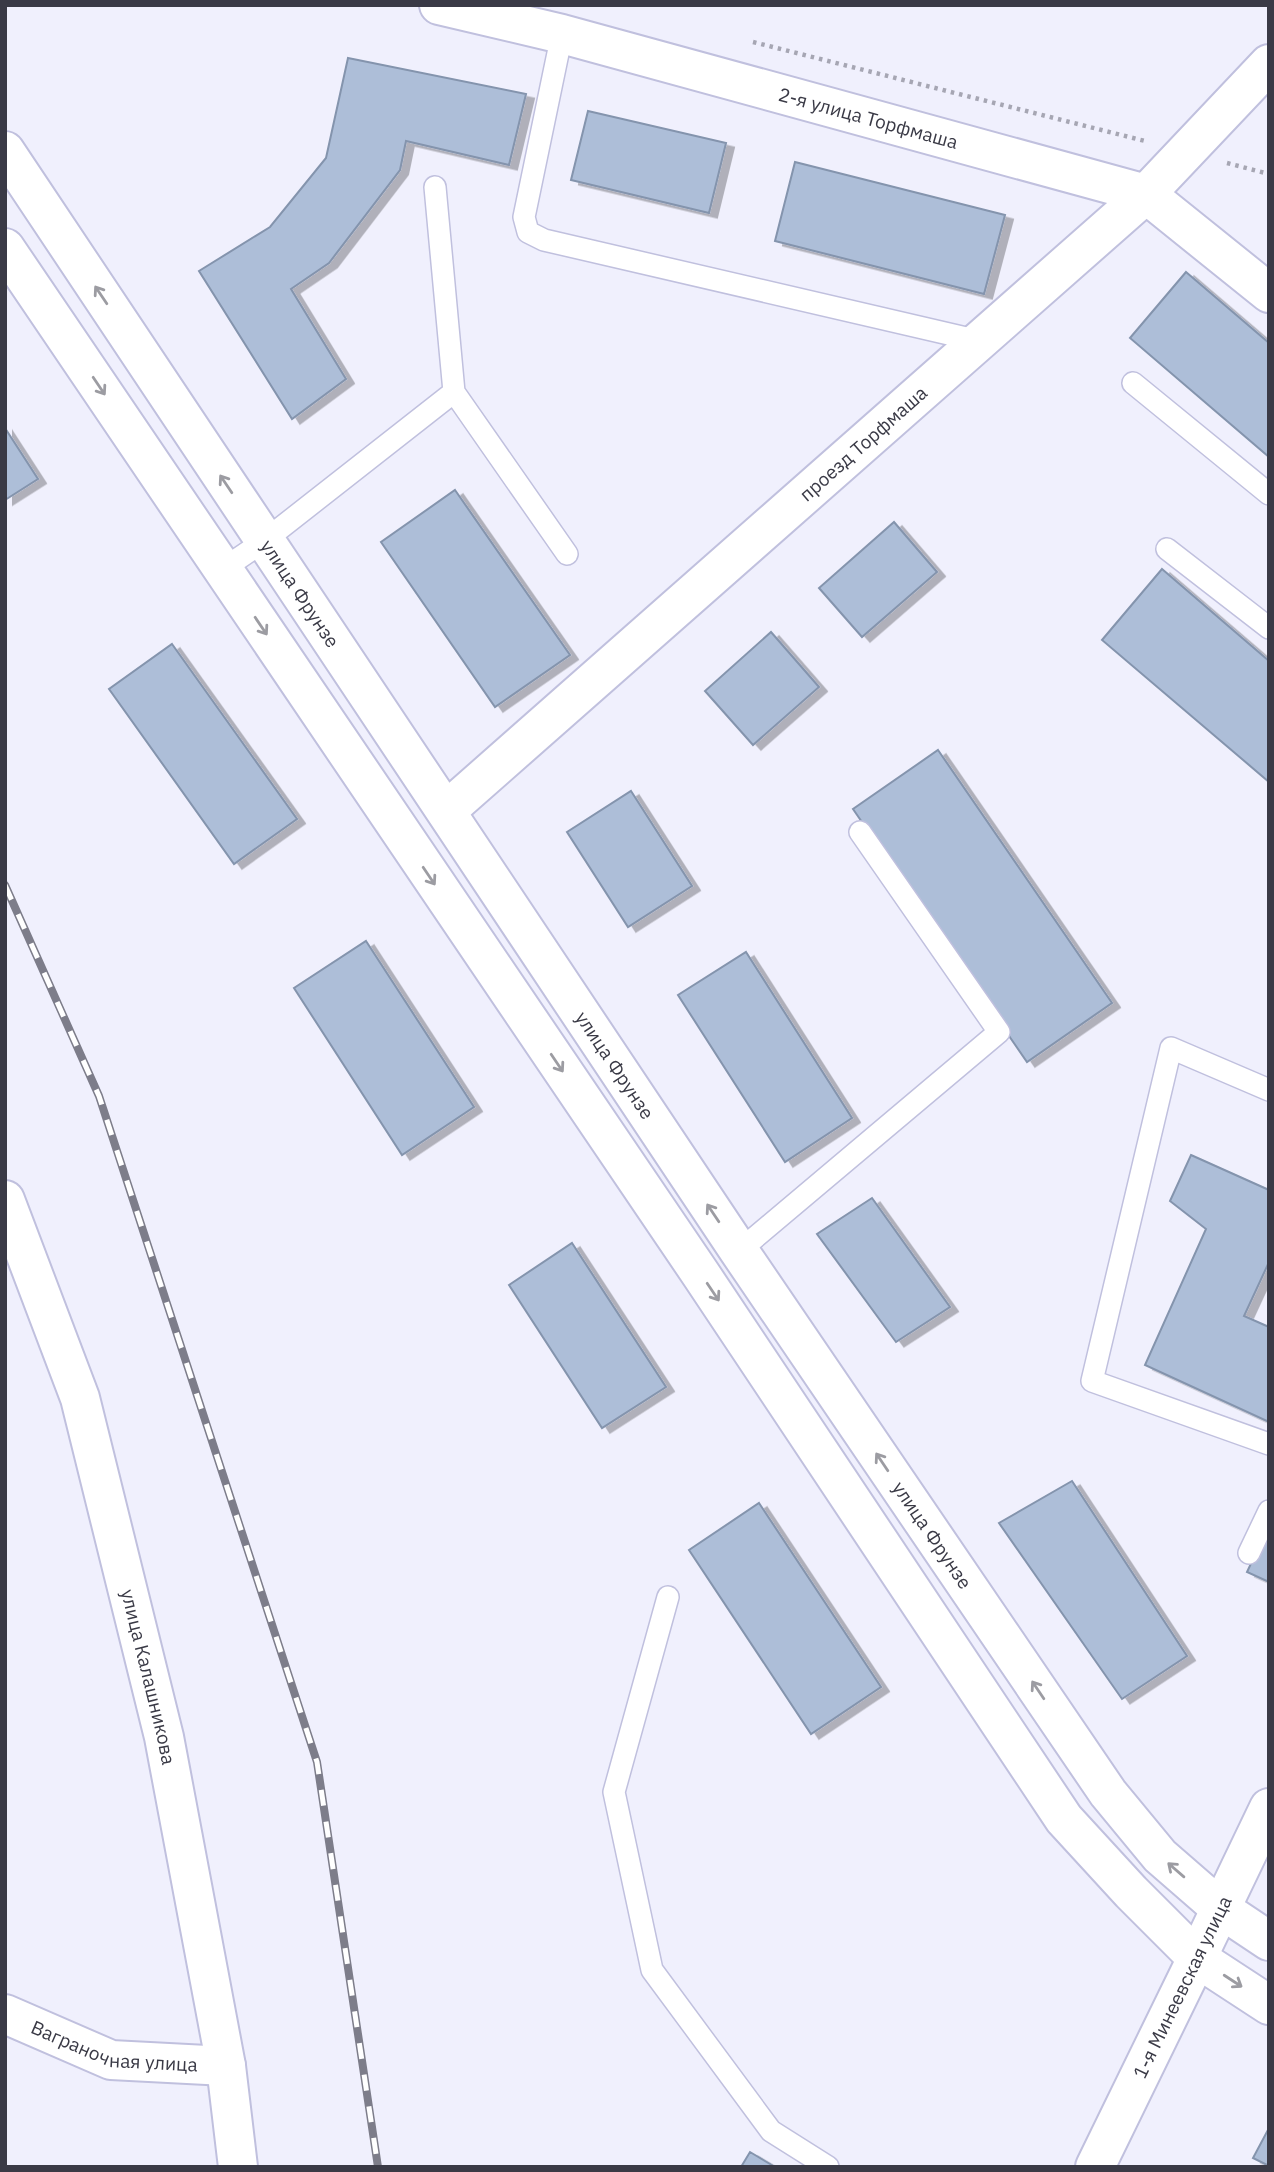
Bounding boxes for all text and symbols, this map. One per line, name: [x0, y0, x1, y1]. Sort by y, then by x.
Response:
street label: 2-я улица Торфмаша: [776, 82, 961, 154]
one-way arrow: [93, 285, 107, 305]
one-way arrow: [91, 376, 106, 395]
street label: проезд Торфмаша: [794, 381, 932, 506]
one-way arrow: [219, 475, 233, 495]
street label: улица Фрунзе: [256, 535, 345, 652]
one-way arrow: [254, 616, 268, 635]
one-way arrow: [422, 865, 436, 885]
street label: улица Фрунзе: [570, 1007, 660, 1124]
one-way arrow: [550, 1053, 564, 1073]
one-way arrow: [706, 1203, 720, 1223]
one-way arrow: [706, 1282, 720, 1301]
one-way arrow: [875, 1452, 889, 1472]
street label: улица Фрунзе: [887, 1477, 977, 1593]
street label: улица Калашникова: [116, 1587, 181, 1767]
one-way arrow: [1031, 1681, 1045, 1700]
one-way arrow: [1167, 1862, 1185, 1878]
street label: 1-я Минеевская улица: [1127, 1892, 1237, 2082]
one-way arrow: [1223, 1974, 1242, 1988]
street label: Ваграночная улица: [27, 2015, 198, 2077]

